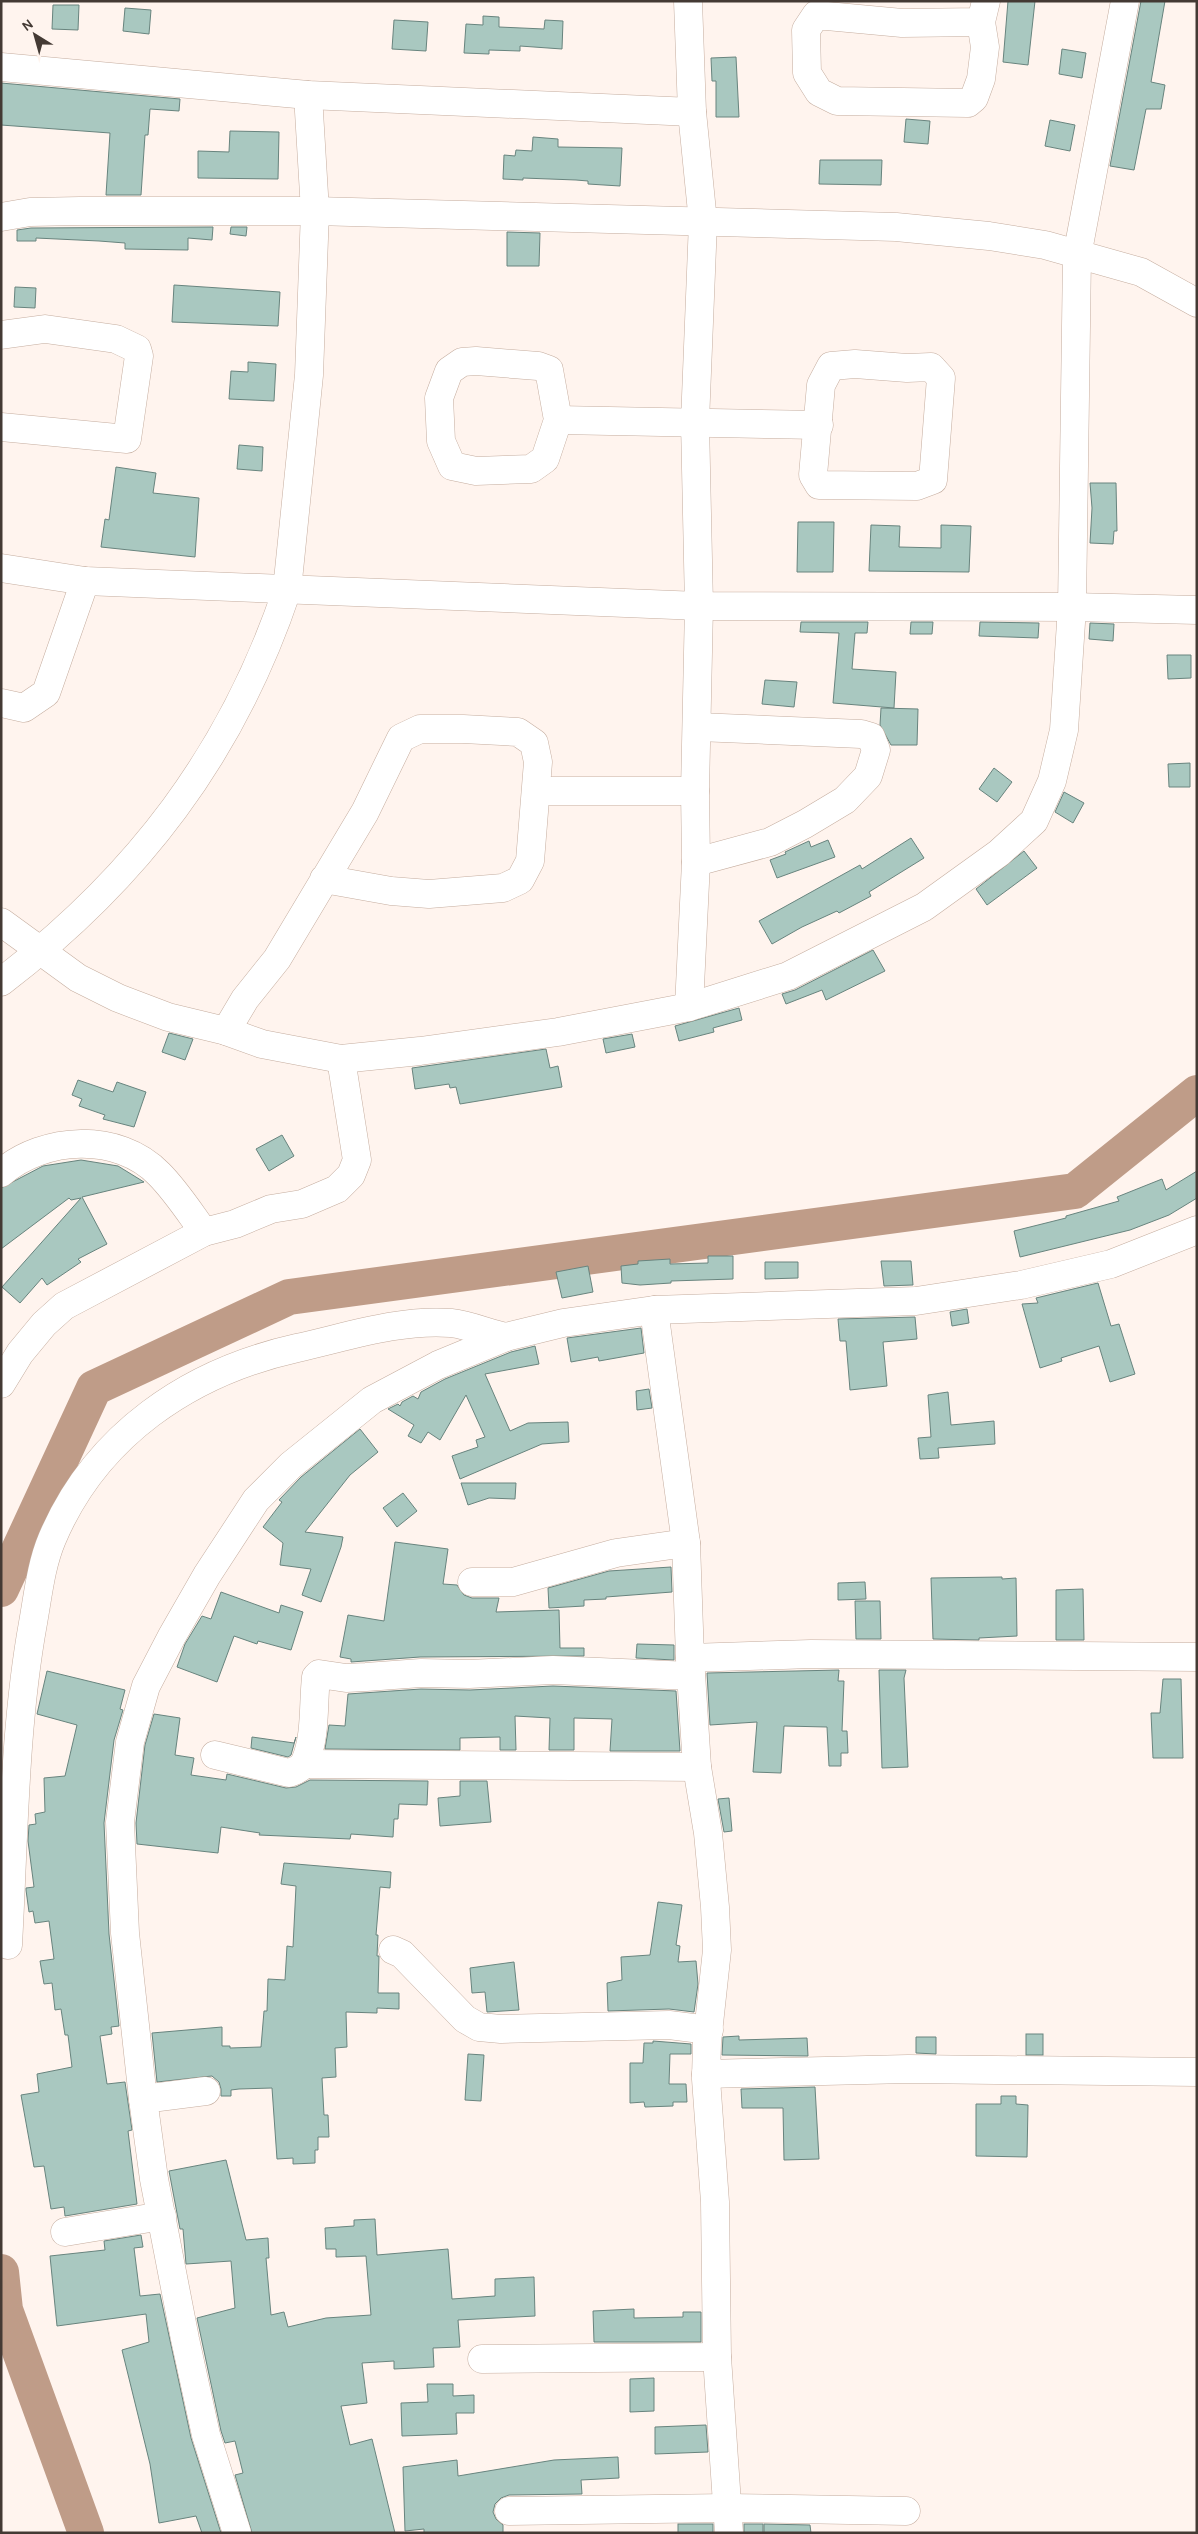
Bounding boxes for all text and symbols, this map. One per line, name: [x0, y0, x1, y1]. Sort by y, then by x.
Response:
north arrow: [10, 10, 60, 60]
text: N: [18, 15, 37, 35]

